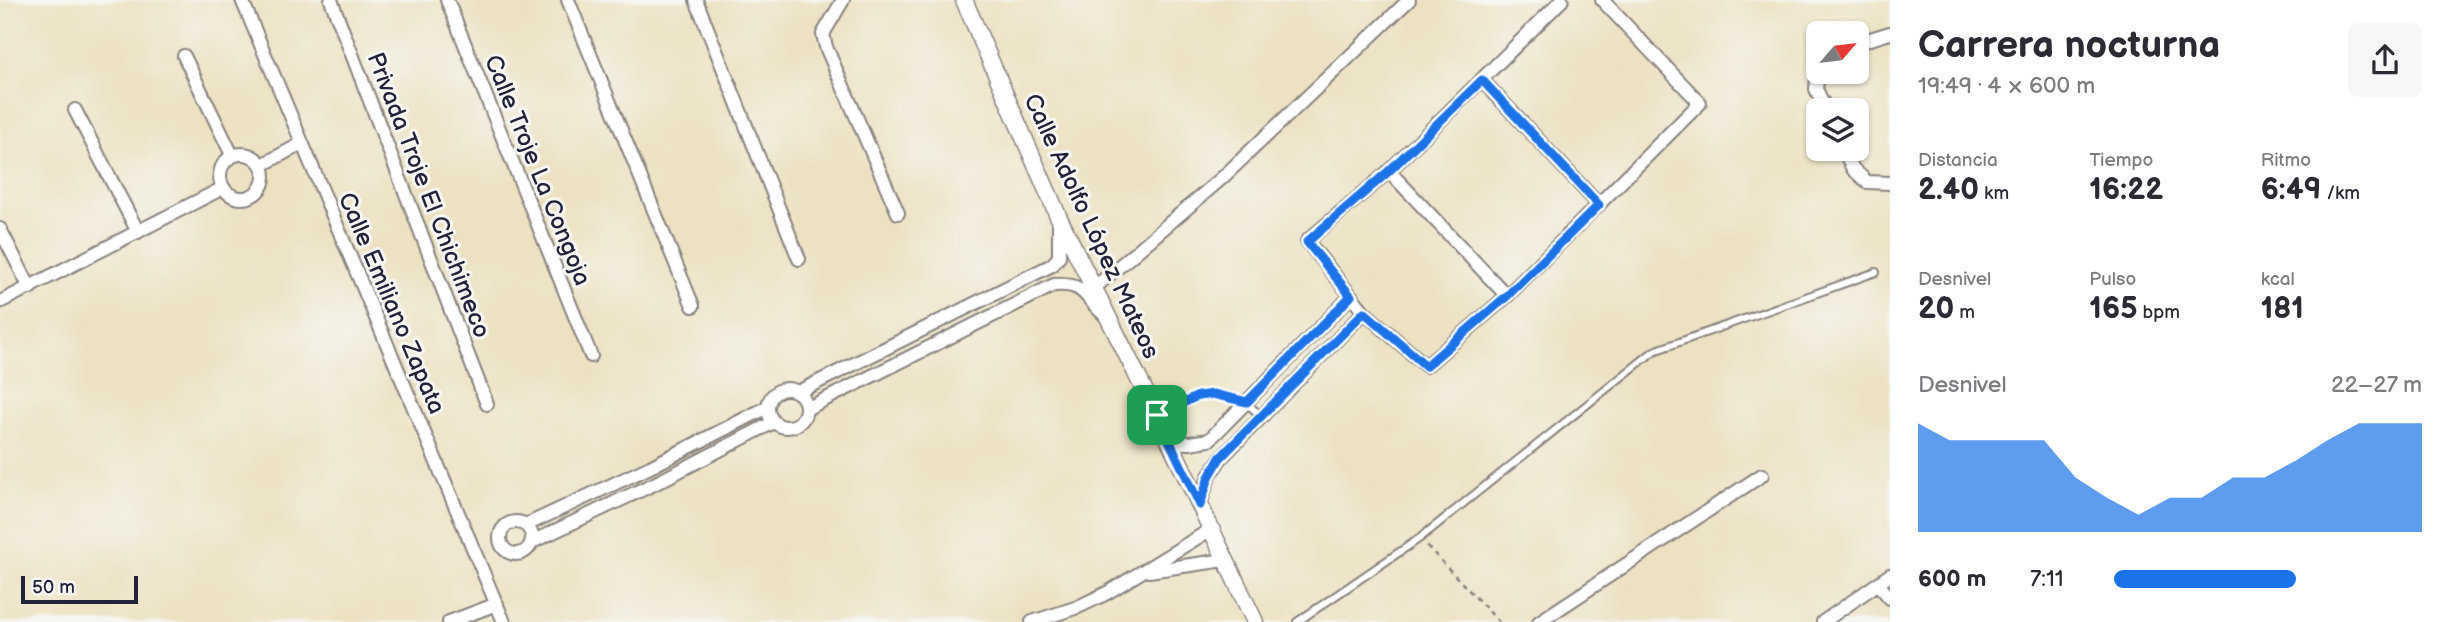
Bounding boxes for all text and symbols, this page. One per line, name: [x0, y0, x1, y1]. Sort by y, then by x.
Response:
north arrow: [1806, 21, 1869, 84]
map controls: [1806, 21, 1869, 161]
text: Carrera nocturna: [1918, 23, 2220, 68]
button: share: [2348, 23, 2422, 97]
street label: Privada Troje El Chichimeco: [361, 48, 496, 342]
street label: Calle Troje La Congoja: [478, 51, 597, 290]
text: 19:49 · 4 × 600 m: [1918, 72, 2095, 100]
street label: Calle Adolfo López Mateos: [1017, 89, 1166, 363]
button: layers: [1806, 98, 1869, 161]
text: Distancia: [1918, 149, 1998, 172]
text: Tiempo: [2089, 149, 2153, 172]
text: Ritmo: [2261, 149, 2311, 172]
text: 2.40: [1918, 172, 1979, 208]
text: 16:22: [2089, 172, 2163, 208]
text: 6:49: [2261, 172, 2321, 208]
text: km: [1979, 182, 2009, 205]
text: /km: [2321, 182, 2360, 205]
street label: Calle Emiliano Zapata: [332, 188, 451, 418]
text: Desnivel: [1918, 268, 1991, 291]
text: Pulso: [2089, 268, 2136, 291]
text: kcal: [2261, 268, 2295, 291]
text: 20: [1918, 291, 1954, 327]
text: 165: [2089, 291, 2137, 327]
text: 181: [2261, 291, 2304, 327]
text: m: [1954, 301, 1975, 324]
text: bpm: [2137, 301, 2180, 324]
text: Desnivel: [1918, 371, 2007, 399]
text: 22–27 m: [2331, 371, 2422, 399]
pin: [1127, 385, 1187, 445]
icon: arrive: [1138, 396, 1176, 434]
text: 600 m: [1918, 565, 1986, 593]
text: 7:11: [2030, 565, 2064, 593]
scale bar: [21, 573, 138, 605]
text: 50 m: [32, 576, 75, 599]

